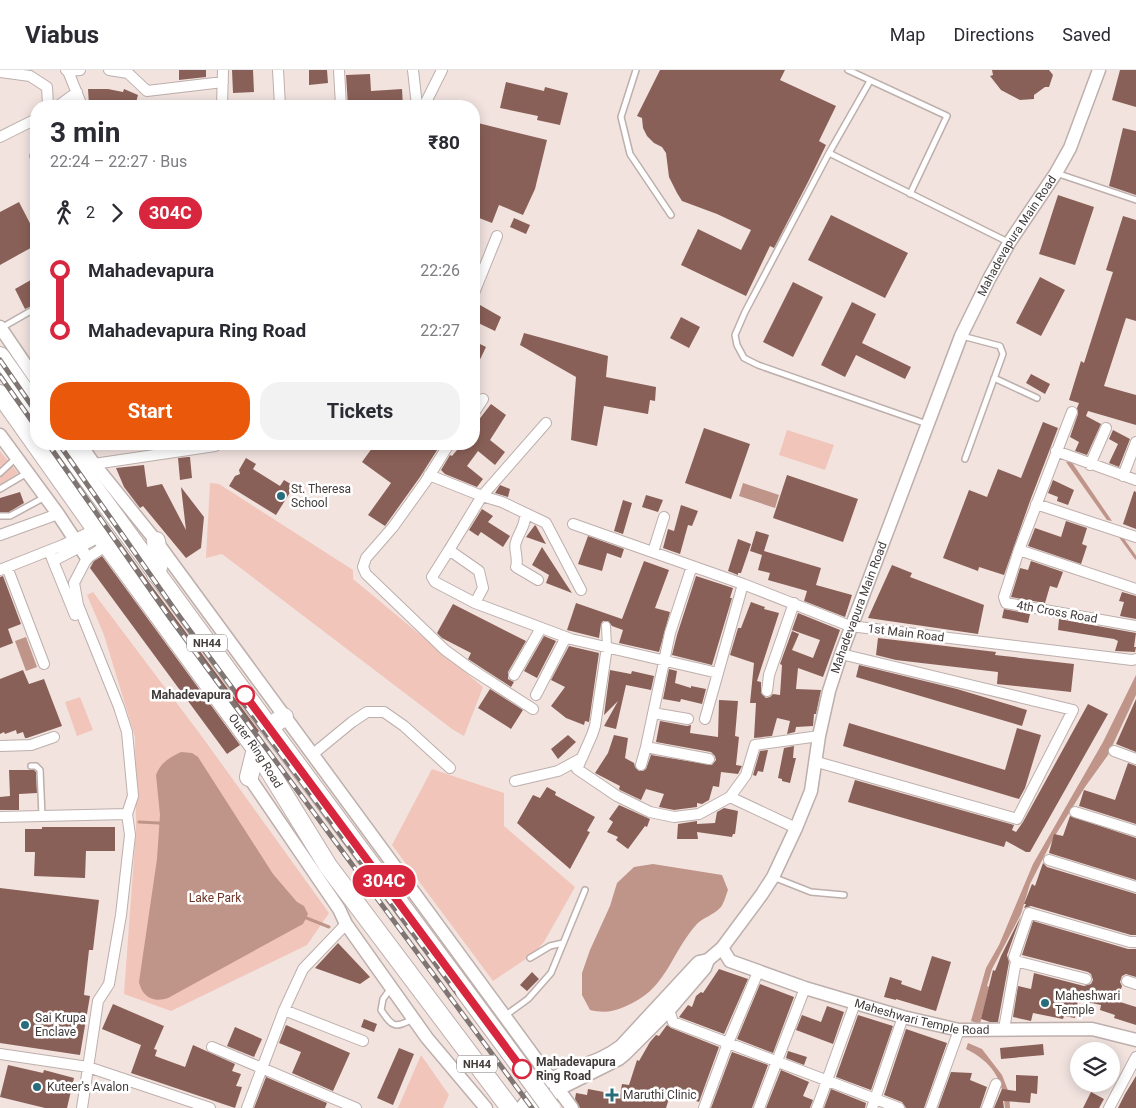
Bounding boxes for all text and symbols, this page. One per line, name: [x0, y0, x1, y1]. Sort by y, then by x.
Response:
text: Viabus: [25, 21, 99, 49]
text: Map: [890, 24, 925, 45]
text: Directions: [953, 24, 1034, 45]
text: Saved: [1062, 24, 1111, 45]
text: 3 min: [50, 116, 120, 149]
text: ₹80: [428, 131, 460, 154]
text: 22:24 – 22:27 · Bus: [50, 152, 187, 171]
street label: Mahadevapura Main Road: [975, 173, 1059, 299]
icon: walk: [50, 199, 78, 227]
icon: forward: [103, 199, 131, 227]
text: 304C: [149, 202, 192, 223]
text: 2: [86, 203, 95, 222]
text: Mahadevapura: [88, 259, 214, 282]
text: 22:26: [420, 261, 460, 280]
text: Mahadevapura Ring Road: [88, 319, 306, 342]
text: 22:27: [420, 321, 460, 340]
button: Start: [50, 382, 250, 440]
button: Tickets: [260, 382, 460, 440]
place label: St. Theresa School: [291, 482, 351, 510]
marker: St. Theresa School: [275, 490, 287, 502]
street label: Mahadevapura Main Road: [828, 540, 890, 675]
street label: 4th Cross Road: [1016, 598, 1098, 626]
street label: 1st Main Road: [867, 621, 945, 645]
road number: NH44: [187, 634, 227, 652]
marker: Mahadevapura: [235, 685, 255, 705]
place label: Mahadevapura: [151, 688, 232, 702]
street label: Outer Ring Road: [226, 711, 285, 791]
line badge: 304C: [349, 865, 419, 897]
text: 304C: [363, 870, 405, 891]
park label: Lake Park: [189, 891, 242, 905]
place label: Maheshwari Temple: [1055, 989, 1120, 1017]
street label: Maheshwari Temple Road: [853, 996, 989, 1037]
marker: Maheshwari Temple: [1039, 997, 1051, 1009]
place label: Sai Krupa Enclave: [35, 1011, 86, 1039]
marker: Sai Krupa Enclave: [19, 1019, 31, 1031]
map controls: [1070, 1042, 1120, 1092]
button: layers: [1070, 1042, 1120, 1092]
place label: Mahadevapura Ring Road: [536, 1055, 616, 1083]
road number: NH44: [457, 1056, 497, 1072]
marker: Mahadevapura Ring Road: [512, 1059, 532, 1079]
place label: Kuteer's Avalon: [47, 1080, 129, 1094]
marker: Kuteer's Avalon: [31, 1081, 43, 1093]
marker: Maruthi Clinic: [605, 1088, 619, 1102]
place label: Maruthi Clinic: [623, 1088, 697, 1102]

